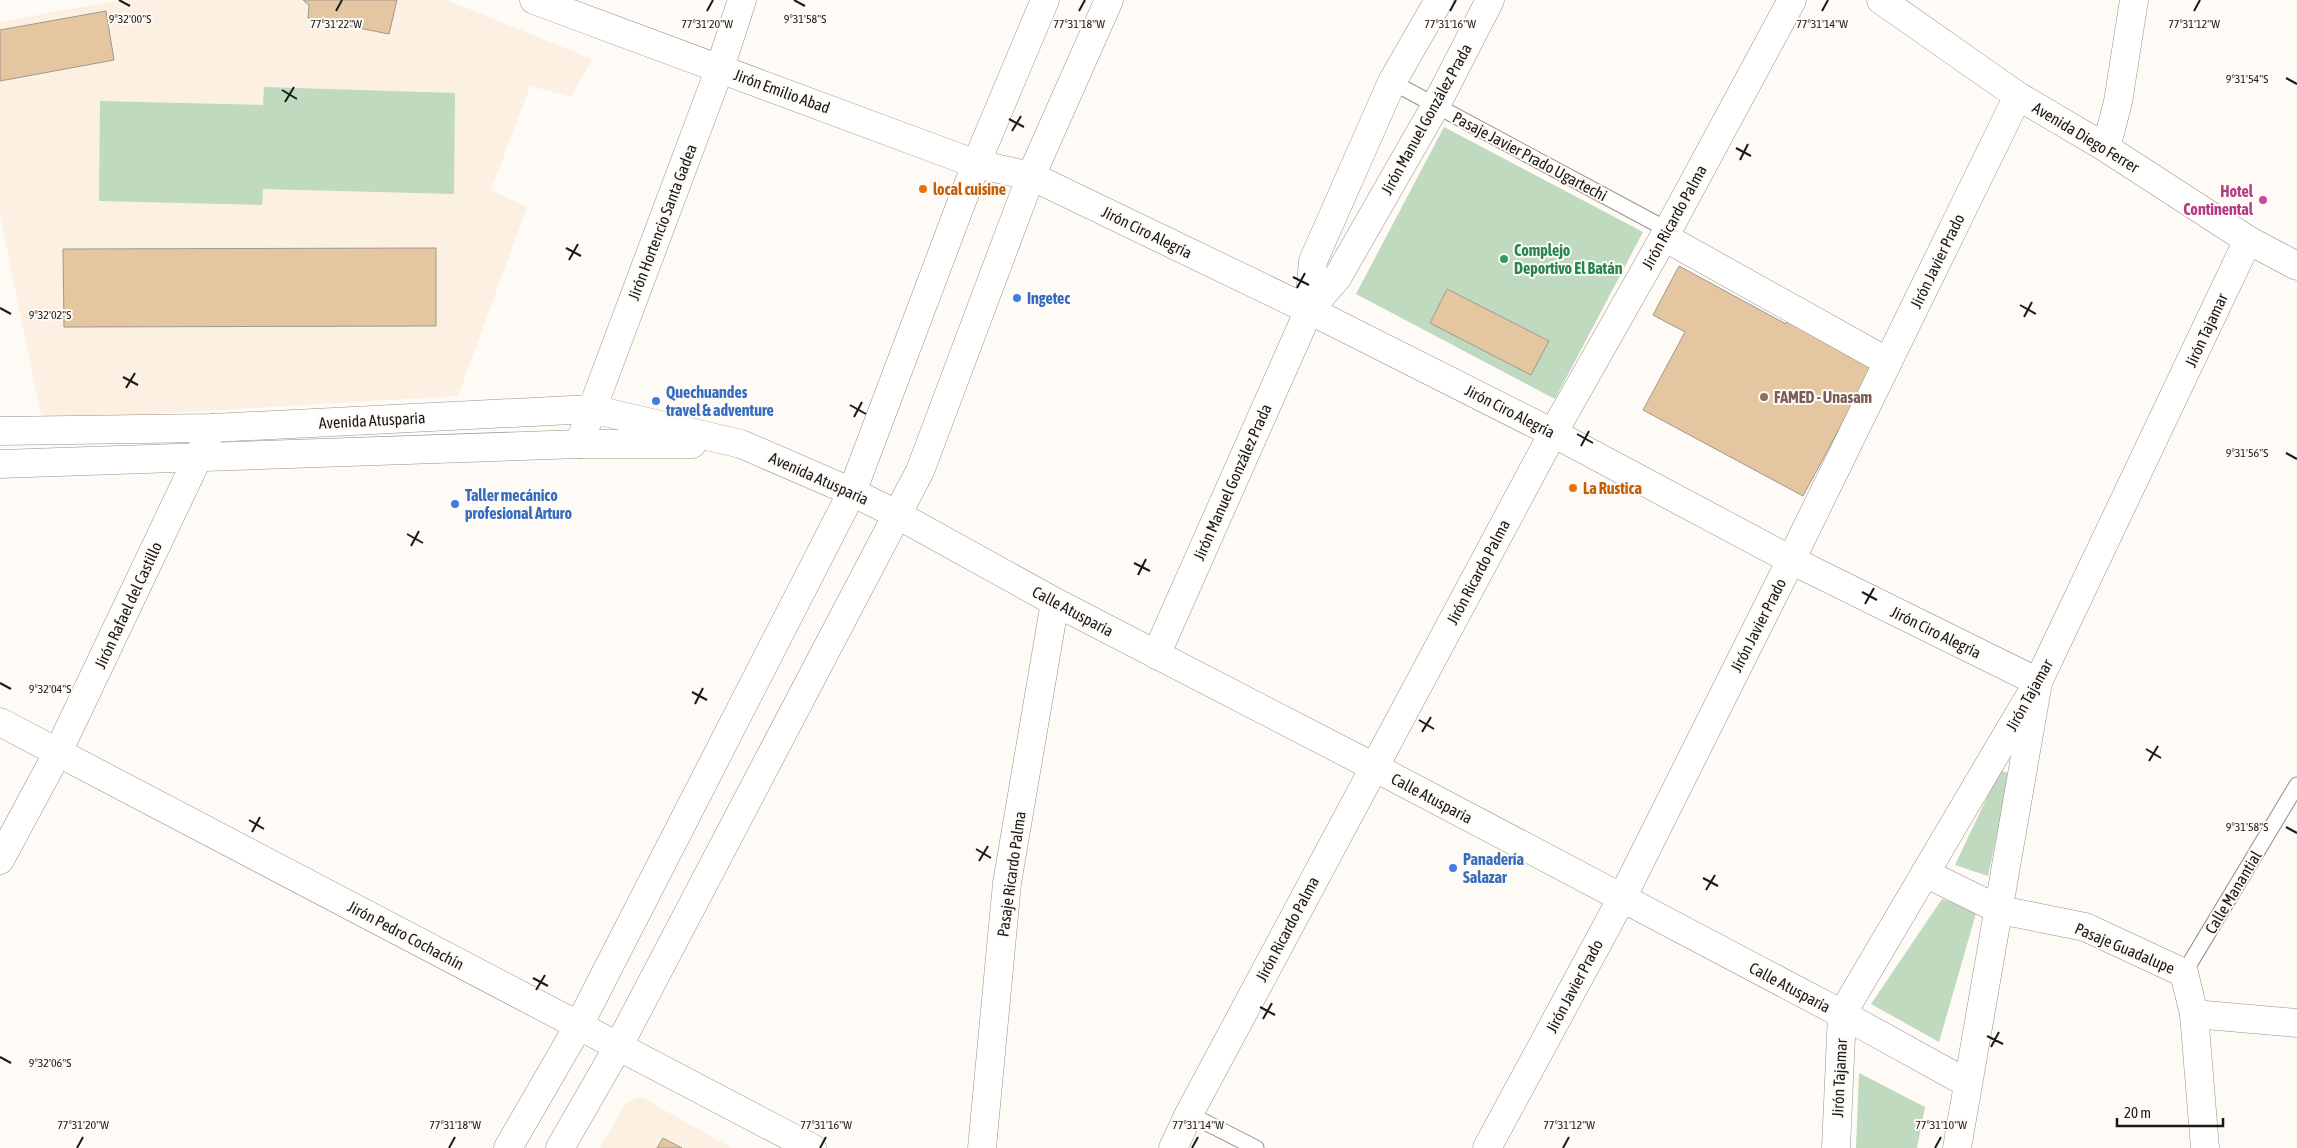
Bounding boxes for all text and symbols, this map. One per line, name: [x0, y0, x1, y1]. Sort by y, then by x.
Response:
text: 9°32'00"S: [109, 12, 151, 26]
text: 9°31'58"S: [784, 12, 826, 26]
text: 77°31'22"W: [310, 17, 362, 31]
text: 77°31'20"W: [681, 17, 733, 31]
text: 77°31'18"W: [1053, 17, 1105, 31]
text: 77°31'16"W: [1424, 17, 1476, 31]
text: 77°31'14"W: [1796, 17, 1848, 31]
text: 77°31'12"W: [2168, 17, 2220, 31]
street label: Jirón Manuel González Prada: [1377, 41, 1475, 197]
street label: Jirón Emilio Abad: [731, 65, 833, 117]
text: 9°31'54"S: [2226, 72, 2268, 86]
street label: Avenida Diego Ferrer: [2029, 98, 2143, 177]
street label: Pasaje Javier Prado Ugartechi: [1449, 108, 1610, 205]
street label: Jirón Hortencio Santa Gadea: [624, 142, 700, 302]
street label: Jirón Ricardo Palma: [1638, 162, 1710, 272]
place label: local cuisine: [933, 180, 1006, 198]
place label: Hotel Continental: [2183, 182, 2254, 218]
marker: local cuisine: [917, 183, 929, 195]
marker: Hotel Continental: [2257, 194, 2269, 206]
street label: Jirón Ciro Alegría: [1098, 202, 1195, 263]
street label: Jirón Javier Prado: [1906, 211, 1968, 311]
place label: Complejo Deportivo El Batán: [1514, 241, 1623, 277]
marker: Complejo Deportivo El Batán: [1498, 253, 1510, 265]
place label: Ingetec: [1027, 289, 1070, 307]
street label: Jirón Tajamar: [2181, 290, 2232, 370]
marker: Ingetec: [1011, 292, 1023, 304]
text: 9°32'02"S: [29, 308, 71, 322]
street label: Jirón Ciro Alegría: [1462, 381, 1558, 442]
place label: Quechuandes travel & adventure: [665, 383, 774, 419]
place label: FAMED - Unasam: [1774, 388, 1872, 406]
marker: FAMED - Unasam: [1758, 391, 1770, 403]
marker: Quechuandes travel & adventure: [650, 395, 662, 407]
street label: Jirón Manuel González Prada: [1189, 401, 1275, 563]
street label: Avenida Atusparia: [318, 408, 426, 433]
text: 9°31'56"S: [2226, 446, 2268, 460]
street label: Avenida Atusparia: [766, 448, 871, 509]
place label: La Rustica: [1583, 479, 1642, 497]
marker: La Rustica: [1567, 482, 1579, 494]
place label: Taller mecánico profesional Arturo: [465, 486, 572, 522]
marker: Taller mecánico profesional Arturo: [449, 498, 461, 510]
street label: Jirón Ricardo Palma: [1443, 516, 1513, 628]
street label: Jirón Rafael del Castillo: [91, 539, 165, 671]
street label: Jirón Javier Prado: [1727, 575, 1789, 675]
street label: Calle Atusparia: [1029, 582, 1117, 641]
street label: Jirón Ciro Alegría: [1887, 602, 1984, 663]
street label: Jirón Tajamar: [2002, 656, 2057, 734]
text: 9°32'04"S: [29, 682, 71, 696]
street label: Calle Atusparia: [1388, 769, 1476, 828]
street label: Pasaje Ricardo Palma: [993, 810, 1030, 938]
text: 9°31'58"S: [2226, 820, 2268, 834]
street label: Calle Manantial: [2201, 847, 2265, 937]
place label: Panadería Salazar: [1463, 850, 1524, 886]
marker: Panadería Salazar: [1447, 862, 1459, 874]
street label: Jirón Ricardo Palma: [1252, 873, 1322, 985]
street label: Jirón Pedro Cochachín: [345, 897, 467, 973]
street label: Pasaje Guadalupe: [2072, 919, 2178, 978]
street label: Jirón Javier Prado: [1542, 936, 1606, 1036]
street label: Calle Atusparia: [1746, 958, 1834, 1017]
street label: Jirón Tajamar: [1828, 1038, 1851, 1118]
text: 9°32'06"S: [29, 1056, 71, 1070]
scale bar: [2117, 1096, 2223, 1128]
text: 20 m: [2124, 1104, 2151, 1121]
text: 77°31'20"W: [57, 1118, 109, 1132]
text: 77°31'18"W: [429, 1118, 481, 1132]
text: 77°31'16"W: [800, 1118, 852, 1132]
text: 77°31'14"W: [1172, 1118, 1224, 1132]
text: 77°31'12"W: [1543, 1118, 1595, 1132]
text: 77°31'10"W: [1915, 1118, 1967, 1132]

